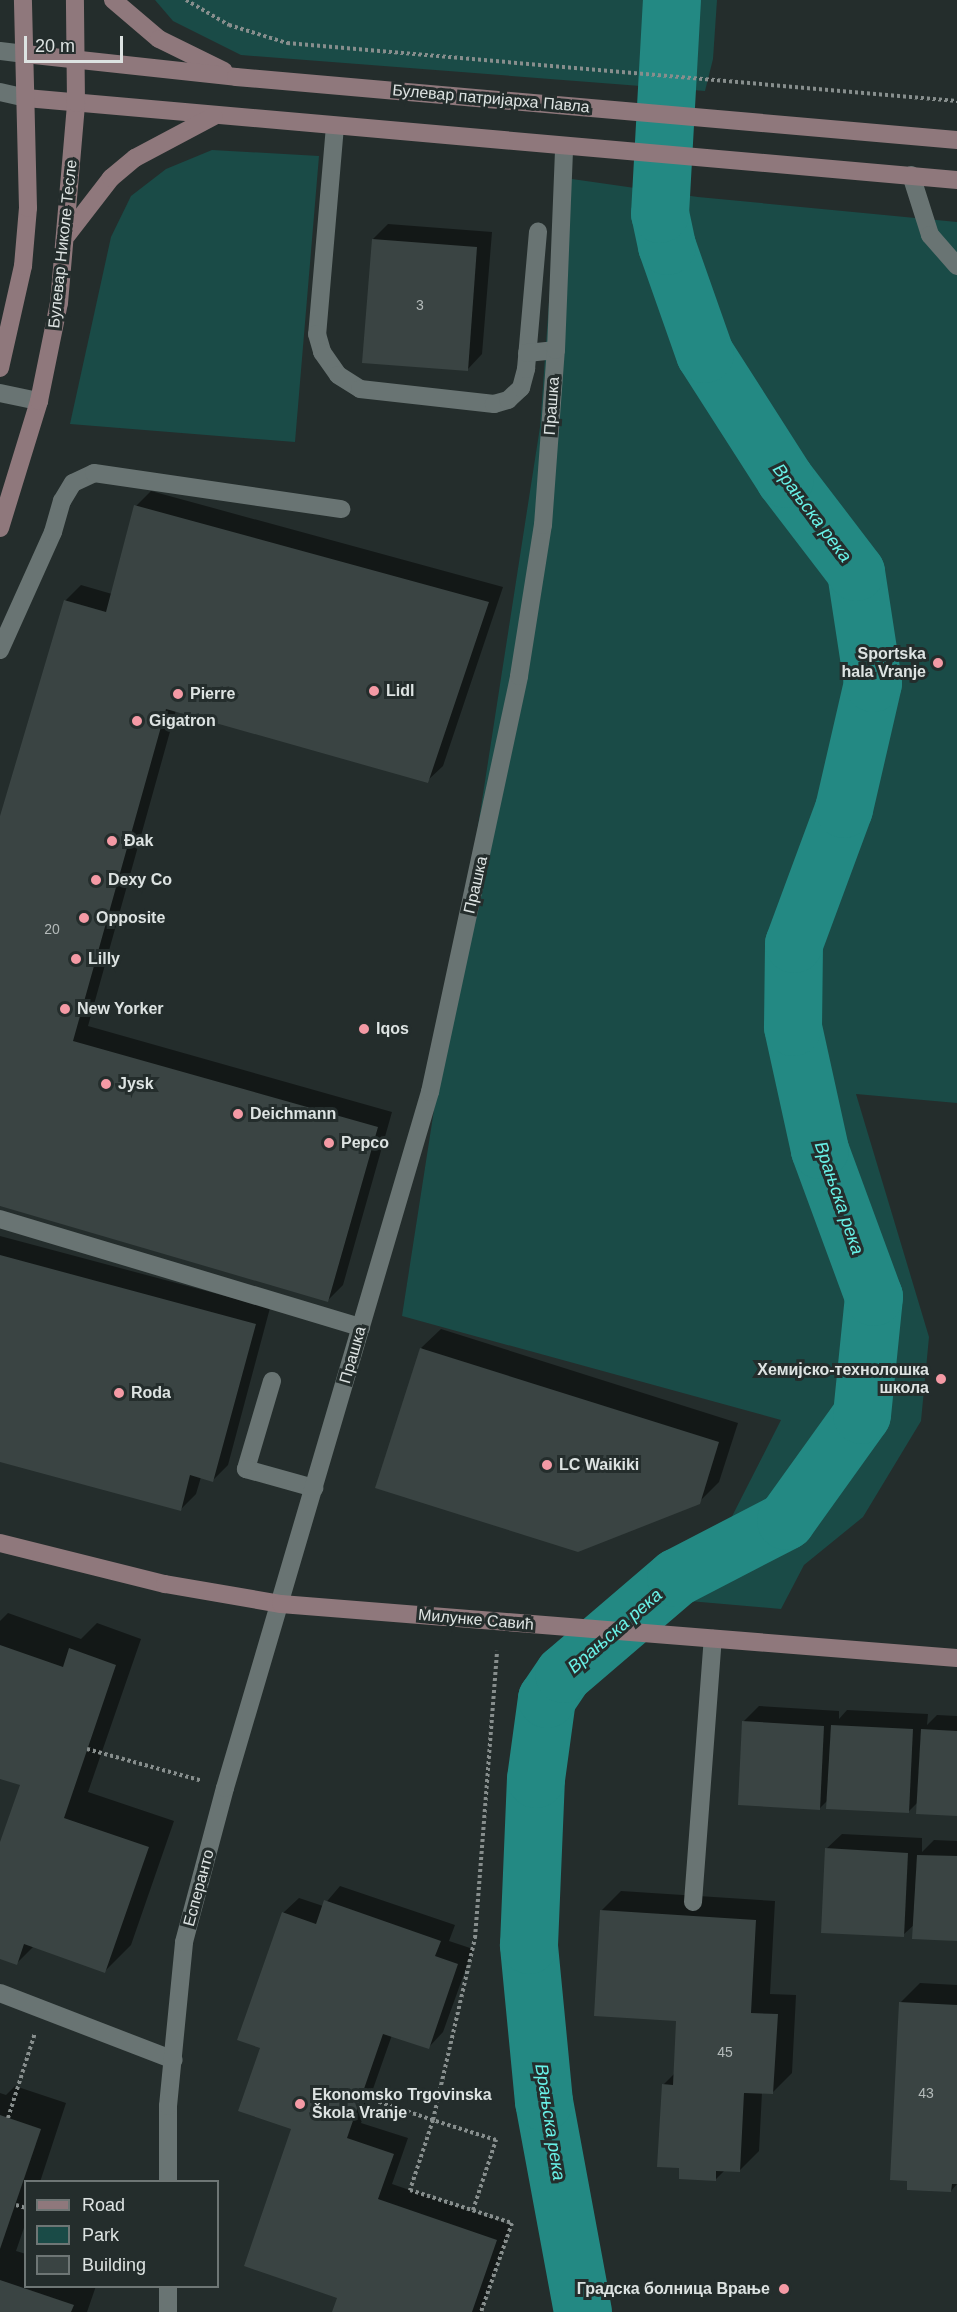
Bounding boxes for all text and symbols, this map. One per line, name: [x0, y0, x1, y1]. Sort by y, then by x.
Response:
scale bar: [27, 24, 126, 62]
text: 20 m: [35, 36, 75, 56]
street label: Булевар патријарха Павла: [392, 81, 590, 117]
street label: Булевар Николе Тесле: [45, 159, 81, 329]
house number: 3: [416, 297, 424, 313]
street label: Прашка: [540, 376, 564, 436]
water label: Врањска река: [768, 459, 856, 567]
place label: Sportska hala Vranje: [842, 644, 926, 682]
marker: Sportska hala Vranje: [931, 656, 945, 670]
place label: Lidl: [386, 681, 414, 701]
place label: Pierre: [190, 684, 235, 704]
marker: Lidl: [367, 684, 381, 698]
marker: Pierre: [171, 687, 185, 701]
place label: Gigatron: [149, 711, 216, 731]
marker: Gigatron: [130, 714, 144, 728]
place label: Đak: [124, 831, 153, 851]
marker: Đak: [105, 834, 119, 848]
street label: Прашка: [460, 854, 492, 916]
place label: Dexy Co: [108, 870, 172, 890]
marker: Dexy Co: [89, 873, 103, 887]
place label: Opposite: [96, 908, 165, 928]
marker: Opposite: [77, 911, 91, 925]
house number: 20: [44, 921, 60, 937]
place label: Lilly: [88, 949, 120, 969]
marker: Lilly: [69, 952, 83, 966]
place label: New Yorker: [77, 999, 164, 1019]
marker: New Yorker: [58, 1002, 72, 1016]
place label: Iqos: [376, 1019, 409, 1039]
marker: Iqos: [357, 1022, 371, 1036]
place label: Jysk: [118, 1074, 154, 1094]
marker: Jysk: [99, 1077, 113, 1091]
place label: Deichmann: [250, 1104, 336, 1124]
marker: Deichmann: [231, 1107, 245, 1121]
place label: Pepco: [341, 1133, 389, 1153]
marker: Pepco: [322, 1136, 336, 1150]
water label: Врањска река: [810, 1139, 868, 1257]
street label: Прашка: [336, 1324, 370, 1386]
place label: Хемијско-технолошка школа: [757, 1360, 929, 1398]
marker: Хемијско-технолошка школа: [934, 1372, 948, 1386]
place label: Roda: [131, 1383, 171, 1403]
marker: Roda: [112, 1386, 126, 1400]
place label: LC Waikiki: [559, 1455, 639, 1475]
marker: LC Waikiki: [540, 1458, 554, 1472]
water label: Врањска река: [563, 1584, 667, 1678]
street label: Милунке Савић: [417, 1605, 535, 1635]
street label: Есперанто: [180, 1847, 218, 1929]
house number: 45: [717, 2044, 733, 2060]
water label: Врањска река: [530, 2062, 570, 2182]
place label: Ekonomsko Trgovinska Škola Vranje: [312, 2085, 492, 2123]
house number: 43: [918, 2085, 934, 2101]
marker: Ekonomsko Trgovinska Škola Vranje: [293, 2097, 307, 2111]
legend: [24, 2180, 219, 2288]
text: Road: [82, 2195, 125, 2215]
text: Park: [82, 2225, 119, 2245]
text: Building: [82, 2255, 146, 2275]
place label: Градска болница Врање: [577, 2279, 770, 2299]
marker: Градска болница Врање: [775, 2280, 793, 2298]

